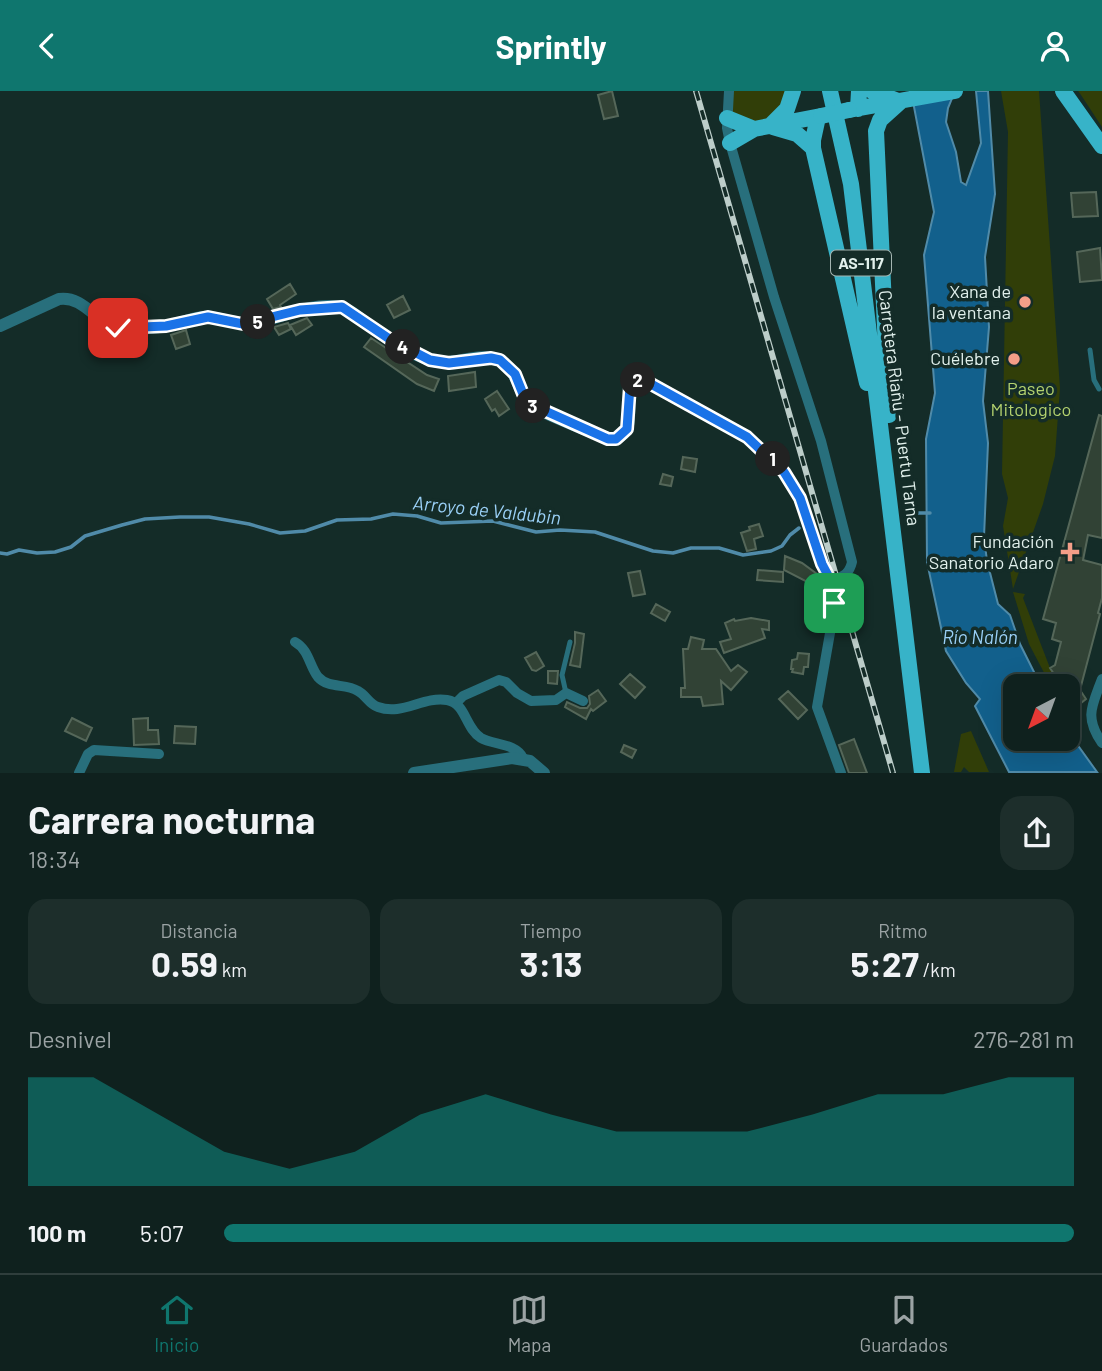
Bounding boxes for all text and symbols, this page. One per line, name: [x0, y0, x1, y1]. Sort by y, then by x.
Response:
icon: back: [28, 27, 66, 65]
text: Sprintly: [495, 27, 607, 65]
icon: person: [1036, 27, 1074, 65]
road number: AS-117: [831, 251, 891, 275]
place label: Xana de la ventana: [932, 280, 1011, 323]
street label: Carretera Riañu - Puertu Tarna: [875, 289, 925, 527]
marker: Xana de la ventana: [1017, 294, 1033, 310]
pin: [88, 298, 148, 358]
pin: 5: [240, 305, 276, 339]
icon: check: [99, 309, 137, 347]
text: 5: [252, 310, 263, 333]
pin: 4: [386, 329, 420, 365]
text: 4: [397, 335, 408, 358]
place label: Cuélebre: [930, 347, 1000, 369]
marker: Cuélebre: [1006, 351, 1022, 367]
pin: 2: [620, 363, 656, 397]
text: 2: [632, 368, 643, 391]
park label: Paseo Mitologico: [991, 377, 1071, 420]
pin: 3: [516, 389, 550, 423]
text: 3: [527, 394, 538, 417]
pin: 1: [756, 441, 790, 477]
text: 1: [769, 447, 776, 470]
water label: Arroyo de Valdubin: [412, 490, 562, 529]
place label: Fundación Sanatorio Adaro: [929, 530, 1054, 573]
marker: Fundación Sanatorio Adaro: [1060, 542, 1080, 562]
pin: [804, 573, 864, 633]
icon: arrive: [815, 584, 853, 622]
water label: Río Nalón: [942, 625, 1018, 648]
north arrow: [1003, 674, 1080, 751]
map controls: [1003, 674, 1080, 751]
text: Carrera nocturna: [28, 796, 315, 842]
button: share: [1000, 796, 1074, 870]
text: 18:34: [28, 845, 80, 873]
text: Distancia: [161, 919, 237, 942]
text: Tiempo: [520, 919, 582, 942]
text: Ritmo: [878, 919, 928, 942]
text: 0.59: [151, 942, 218, 984]
text: 3:13: [520, 942, 582, 984]
text: 5:27: [850, 942, 919, 984]
text: km: [218, 958, 247, 981]
text: /km: [919, 958, 956, 981]
text: Desnivel: [28, 1025, 112, 1053]
text: 276–281 m: [973, 1025, 1074, 1053]
text: 100 m: [28, 1219, 86, 1247]
text: 5:07: [140, 1219, 184, 1247]
tab: Inicio: [154, 1291, 199, 1356]
tab: Mapa: [508, 1291, 551, 1356]
tab: Guardados: [859, 1291, 948, 1356]

